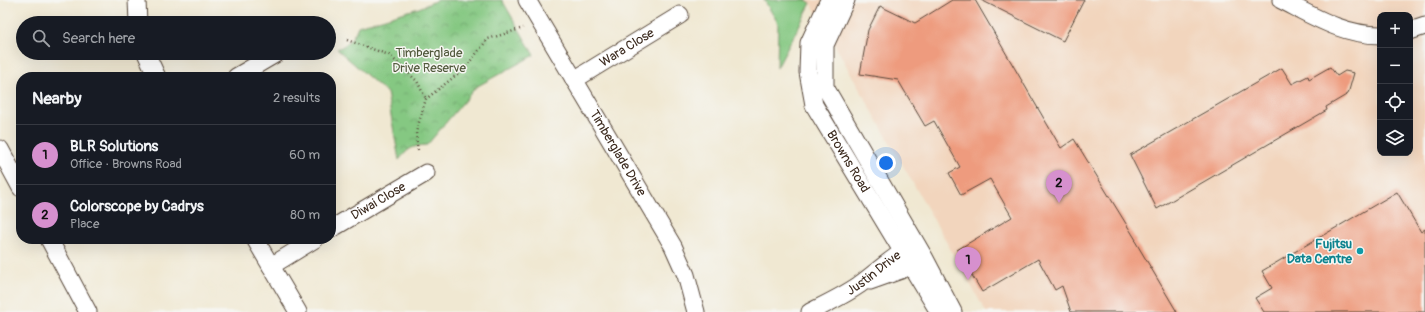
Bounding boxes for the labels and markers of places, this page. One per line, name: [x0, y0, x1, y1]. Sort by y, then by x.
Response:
pin: 2: [1046, 170, 1072, 203]
place label: Fujitsu Data Centre: [1287, 236, 1353, 267]
marker: Fujitsu Data Centre: [1355, 246, 1365, 256]
pin: 1: [955, 247, 981, 280]

